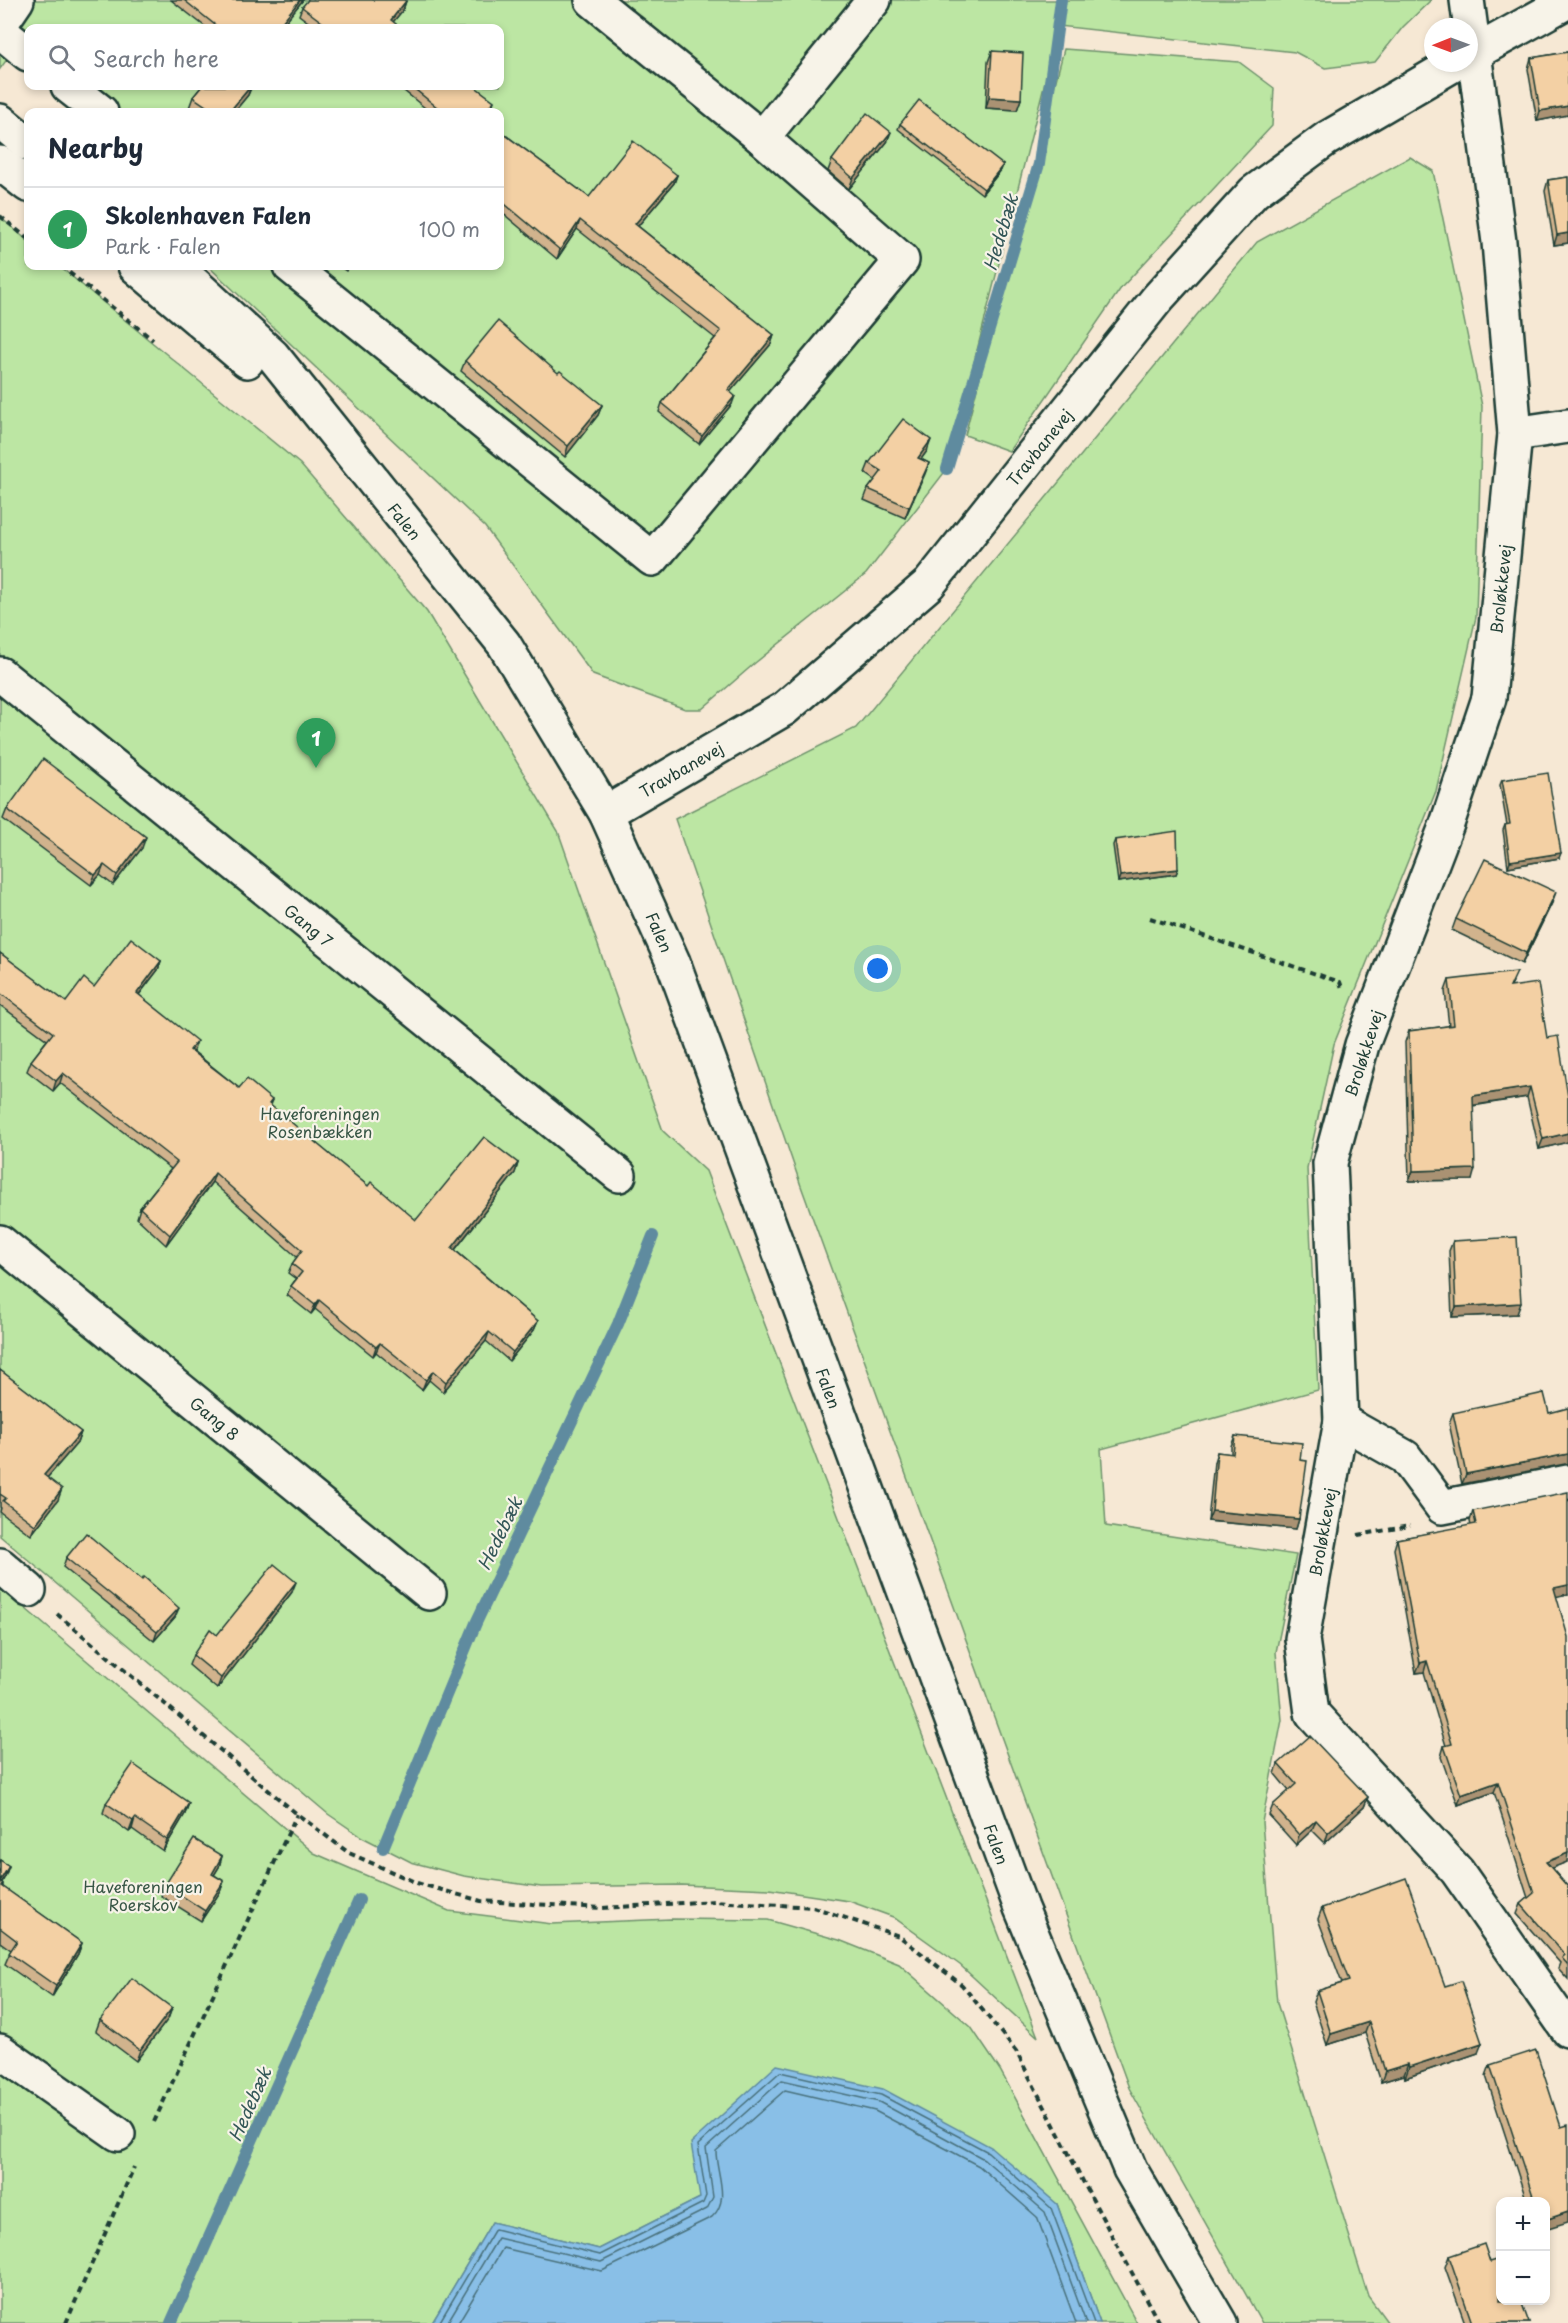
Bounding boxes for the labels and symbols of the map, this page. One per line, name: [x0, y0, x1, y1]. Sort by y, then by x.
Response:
north arrow: [1424, 18, 1478, 72]
water label: Hedebæk: [976, 189, 1025, 274]
street label: Travbanevej: [1000, 403, 1078, 491]
street label: Falen: [383, 497, 427, 545]
street label: Broløkkevej: [1483, 543, 1517, 635]
pin: 1: [296, 718, 336, 768]
street label: Travbanevej: [635, 735, 727, 803]
street label: Gang 7: [279, 898, 339, 952]
street label: Falen: [641, 908, 679, 956]
your location: [863, 954, 892, 983]
street label: Broløkkevej: [1338, 1007, 1388, 1099]
park label: Haveforeningen Rosenbækken: [260, 1101, 380, 1143]
street label: Falen: [811, 1364, 847, 1412]
street label: Gang 8: [185, 1391, 245, 1445]
street label: Broløkkevej: [1302, 1486, 1342, 1578]
water label: Hedebæk: [470, 1491, 529, 1574]
street label: Falen: [979, 1820, 1015, 1868]
park label: Haveforeningen Roerskov: [83, 1874, 203, 1916]
water label: Hedebæk: [221, 2062, 278, 2146]

